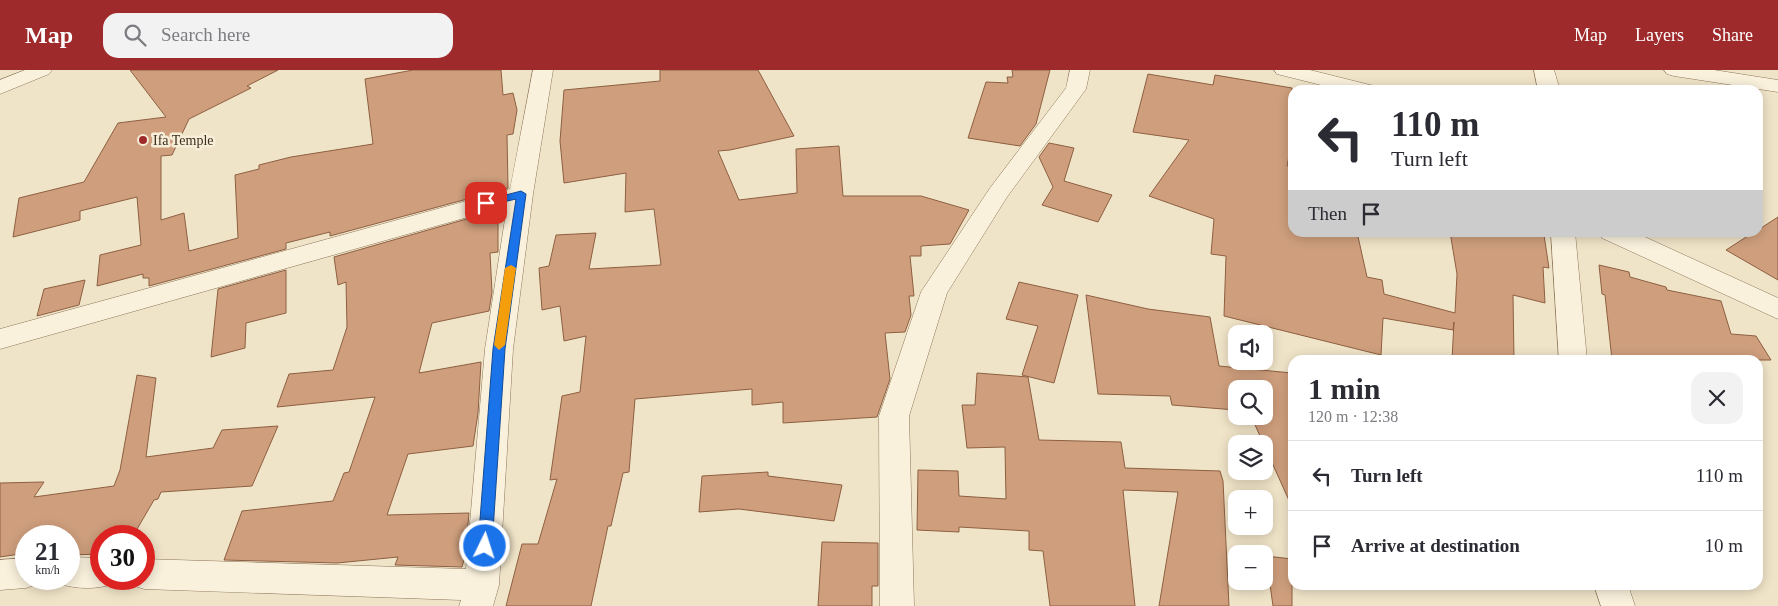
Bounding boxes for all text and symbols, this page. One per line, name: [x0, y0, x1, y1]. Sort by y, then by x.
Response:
search box: [103, 13, 453, 58]
icon: search: [121, 21, 149, 49]
text: Map: [25, 22, 73, 48]
text: Search here: [161, 24, 250, 45]
text: Map: [1574, 25, 1607, 45]
text: Layers: [1635, 25, 1684, 45]
text: Share: [1712, 25, 1753, 45]
icon: left: [1308, 105, 1373, 170]
text: 110 m: [1391, 105, 1479, 144]
place label: Ifa Temple: [153, 133, 214, 148]
marker: Ifa Temple: [137, 134, 149, 146]
text: Turn left: [1391, 146, 1468, 171]
pin: [465, 182, 507, 224]
icon: arrive: [472, 189, 500, 217]
icon: arrive: [1357, 200, 1385, 228]
text: Then: [1308, 203, 1347, 224]
map controls: [1228, 325, 1273, 590]
button: sound: [1228, 325, 1273, 370]
text: 1 min: [1308, 372, 1381, 405]
button: close: [1691, 372, 1743, 424]
button: search: [1228, 380, 1273, 425]
text: 120 m · 12:38: [1308, 408, 1398, 425]
button: layers: [1228, 435, 1273, 480]
icon: left: [1308, 462, 1336, 490]
text: Turn left: [1351, 465, 1423, 486]
text: 110 m: [1696, 465, 1743, 486]
button: +: [1228, 490, 1273, 535]
position arrow: [458, 519, 510, 571]
speed limit sign: 30: [90, 525, 155, 590]
icon: arrive: [1308, 532, 1336, 560]
text: Arrive at destination: [1351, 535, 1520, 556]
text: 10 m: [1704, 535, 1743, 556]
text: 21: [35, 538, 60, 565]
button: −: [1228, 545, 1273, 590]
text: km/h: [35, 563, 60, 577]

